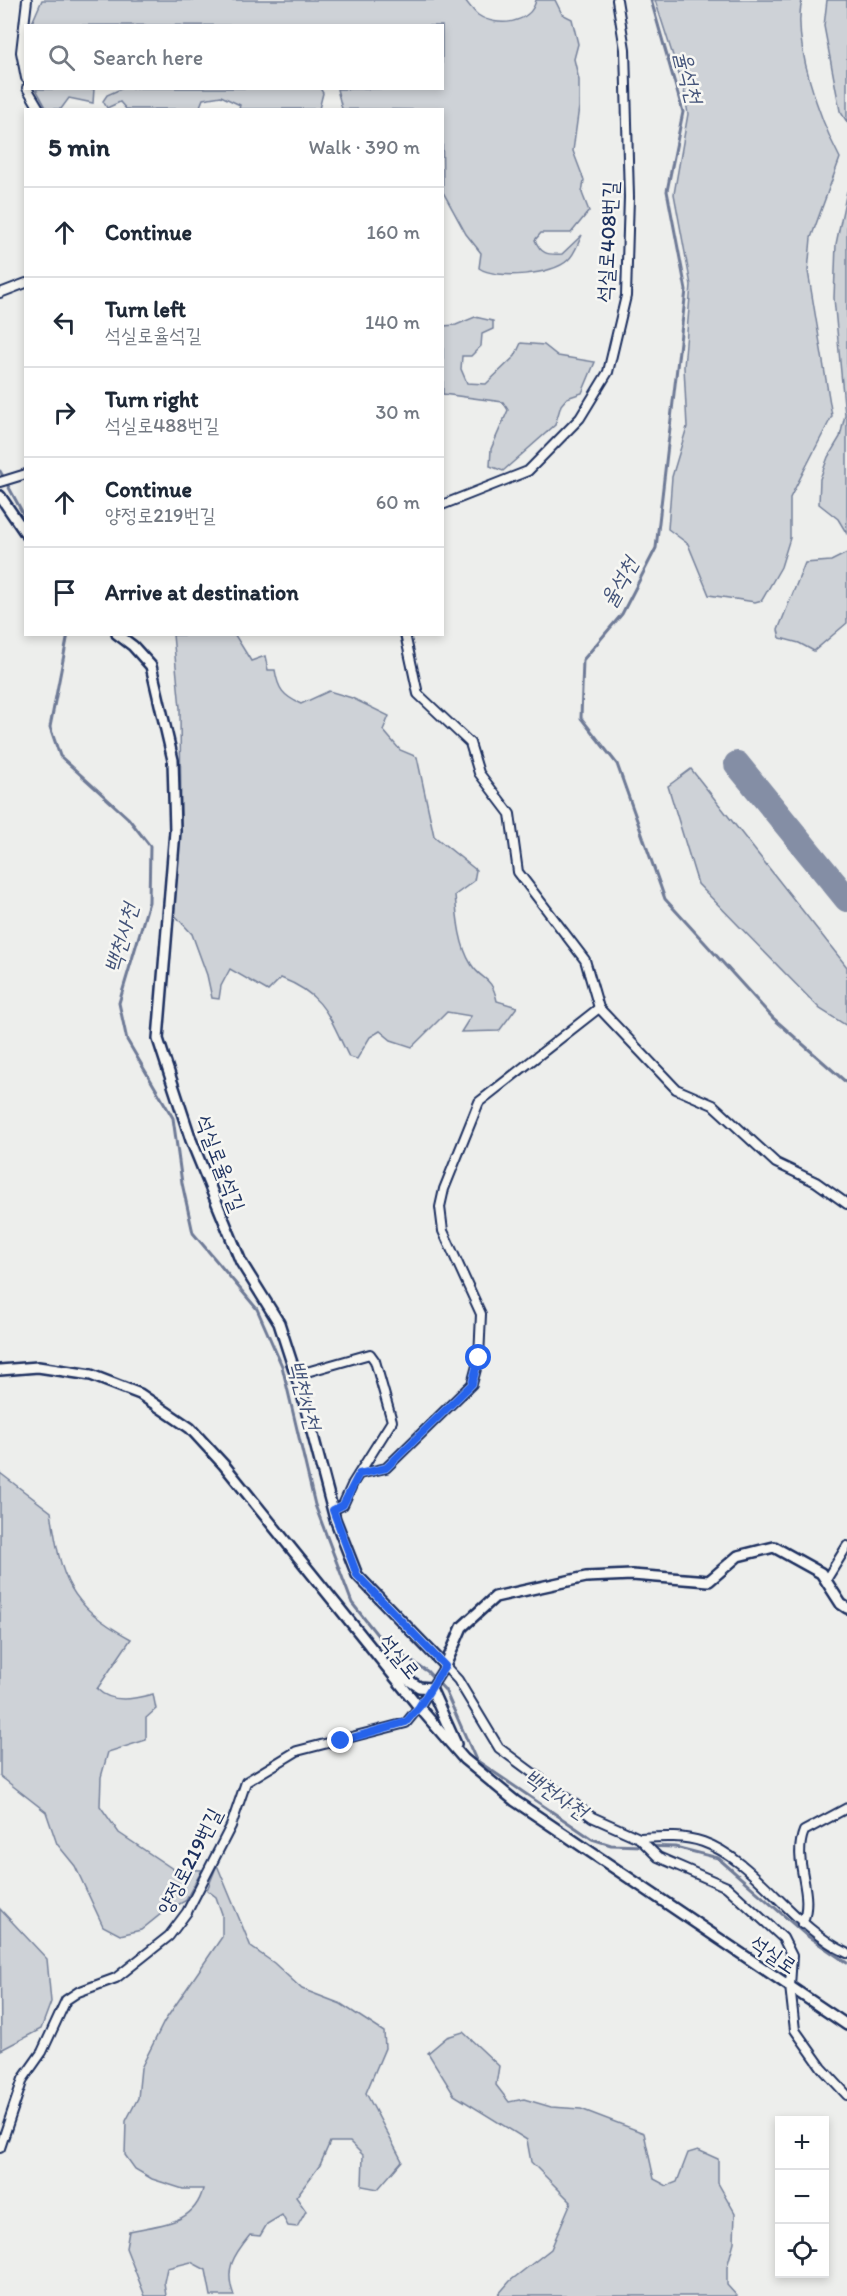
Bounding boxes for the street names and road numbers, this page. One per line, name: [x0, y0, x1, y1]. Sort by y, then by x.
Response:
street label: 석실로408번길: [591, 181, 623, 303]
street label: 석실로율석길: [191, 1111, 251, 1215]
street label: 석실로: [374, 1628, 426, 1684]
street label: 양정로219번길: [151, 1803, 227, 1918]
street label: 석실로: [746, 1929, 802, 1979]

